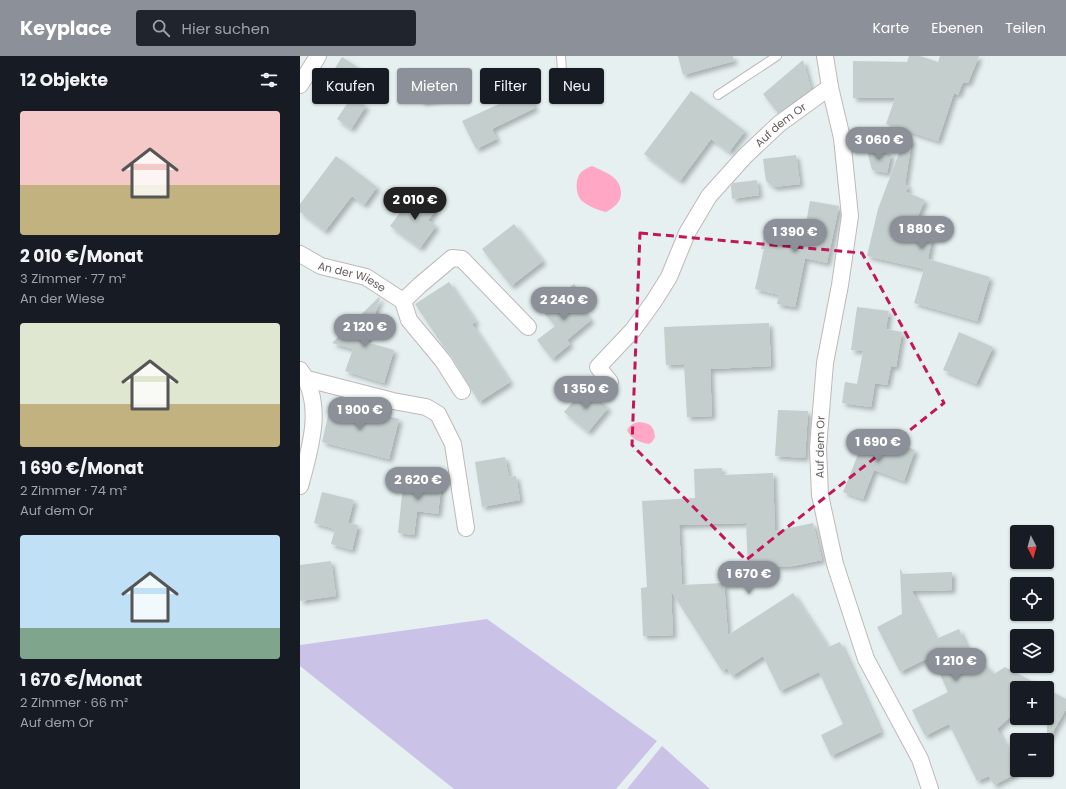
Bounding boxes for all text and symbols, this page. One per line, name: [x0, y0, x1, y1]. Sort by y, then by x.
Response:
search box: [136, 10, 416, 46]
text: Keyplace: [20, 15, 112, 42]
icon: search: [150, 17, 172, 39]
text: Hier suchen: [182, 18, 270, 39]
text: Karte: [872, 18, 909, 38]
text: Ebenen: [931, 18, 983, 38]
text: Teilen: [1005, 18, 1046, 38]
text: 12 Objekte: [20, 68, 108, 92]
chip: Kaufen: [312, 68, 389, 104]
chip: Mieten: [397, 68, 472, 104]
chip: Filter: [480, 68, 541, 104]
chip: Neu: [549, 68, 604, 104]
icon: filters: [258, 69, 280, 91]
street label: Auf dem Or: [751, 99, 809, 151]
pin: 3 060 €: [842, 127, 916, 161]
text: 3 060 €: [855, 130, 903, 149]
icon: home: [114, 137, 186, 209]
pin: 2 010 €: [378, 187, 452, 221]
text: 2 010 €: [392, 190, 438, 209]
pin: 1 880 €: [885, 216, 959, 250]
pin: 1 390 €: [758, 219, 832, 253]
text: 1 880 €: [899, 219, 945, 238]
text: 1 390 €: [772, 222, 818, 241]
text: 2 010 €/Monat: [20, 244, 143, 268]
street label: An der Wiese: [316, 258, 389, 296]
text: 3 Zimmer · 77 m²: [20, 269, 126, 288]
pin: 2 240 €: [527, 287, 601, 321]
text: An der Wiese: [20, 289, 105, 308]
text: 2 240 €: [540, 290, 588, 309]
pin: 2 120 €: [328, 314, 402, 348]
text: 2 120 €: [343, 317, 387, 336]
icon: home: [114, 349, 186, 421]
pin: 1 350 €: [549, 376, 623, 410]
text: 1 350 €: [563, 379, 609, 398]
pin: 1 900 €: [323, 397, 397, 431]
text: 1 900 €: [337, 400, 383, 419]
street label: Auf dem Or: [811, 416, 829, 478]
pin: 1 690 €: [841, 429, 915, 463]
text: 1 690 €: [855, 432, 901, 451]
text: 1 690 €/Monat: [20, 456, 144, 480]
pin: 2 620 €: [381, 467, 455, 501]
text: 2 620 €: [394, 470, 442, 489]
text: 2 Zimmer · 74 m²: [20, 481, 127, 500]
text: Auf dem Or: [20, 501, 94, 520]
north arrow: [1010, 525, 1054, 569]
map controls: [1010, 525, 1054, 777]
icon: home: [114, 561, 186, 633]
pin: 1 670 €: [712, 561, 786, 595]
text: 1 670 €: [727, 564, 771, 583]
button: locate: [1010, 577, 1054, 621]
button: layers: [1010, 629, 1054, 673]
pin: 1 210 €: [919, 648, 993, 682]
text: 1 210 €: [935, 651, 977, 670]
text: 1 670 €/Monat: [20, 668, 142, 692]
button: +: [1010, 681, 1054, 725]
text: 2 Zimmer · 66 m²: [20, 693, 128, 712]
text: Auf dem Or: [20, 713, 94, 732]
button: −: [1010, 733, 1054, 777]

